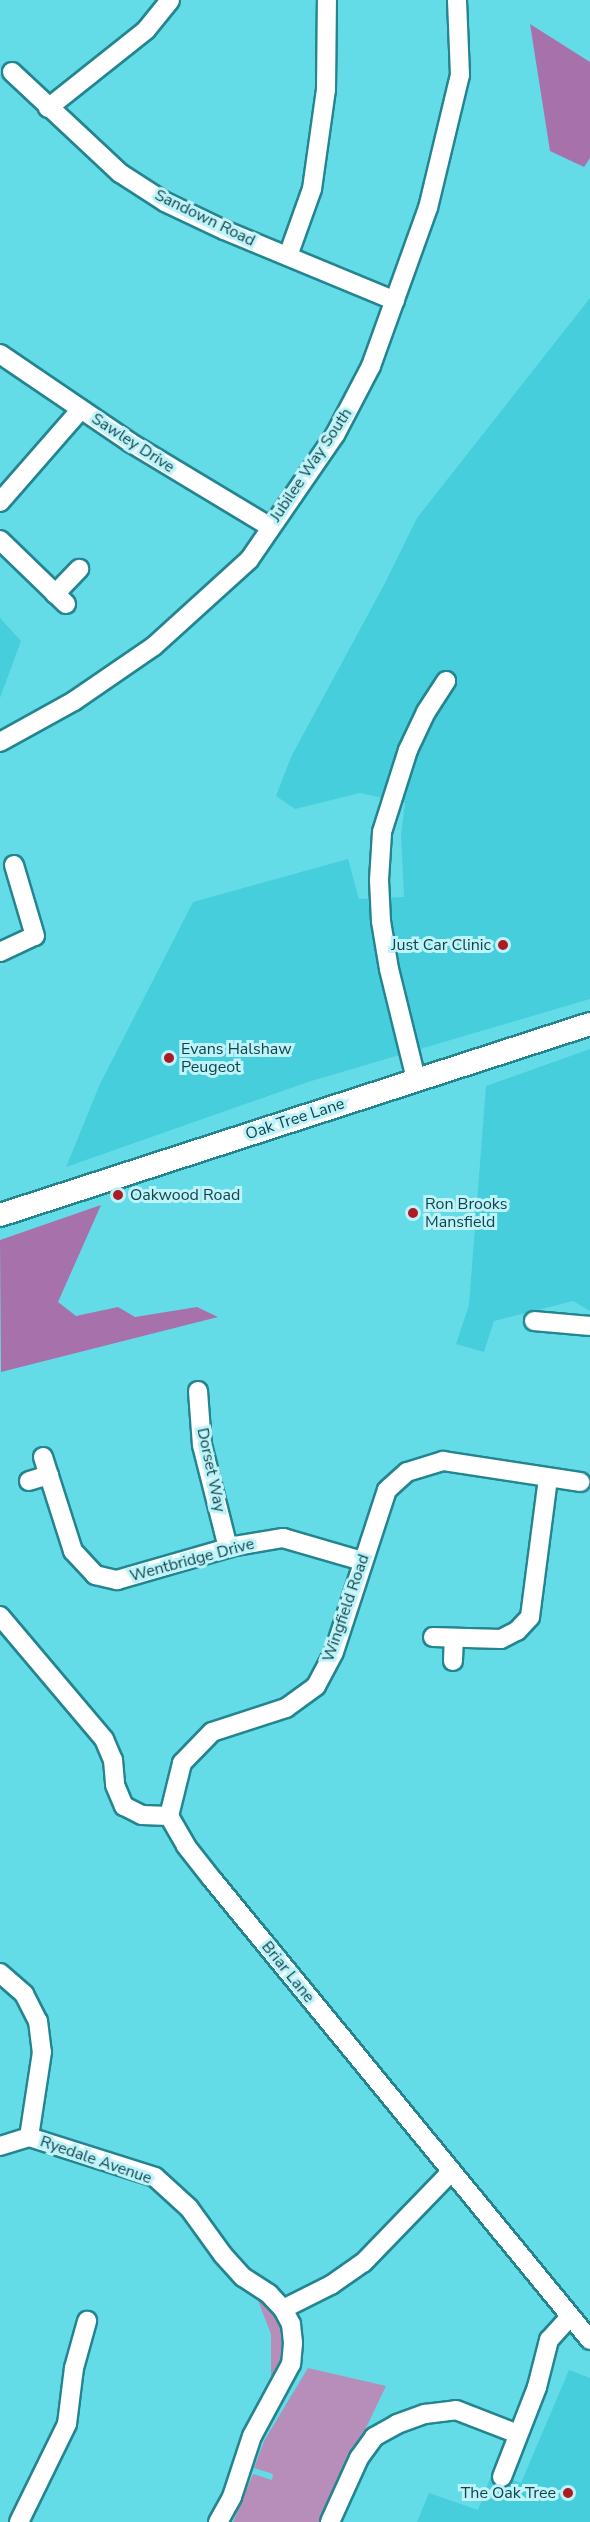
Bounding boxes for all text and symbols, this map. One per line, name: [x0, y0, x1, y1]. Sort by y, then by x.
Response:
street label: Sandown Road: [152, 185, 258, 251]
street label: Jubilee Way South: [266, 405, 356, 525]
street label: Sawley Drive: [88, 409, 178, 477]
place label: Just Car Clinic: [391, 935, 491, 955]
marker: Just Car Clinic: [496, 938, 510, 952]
place label: Evans Halshaw Peugeot: [181, 1039, 292, 1077]
marker: Evans Halshaw Peugeot: [162, 1051, 176, 1065]
street label: Oak Tree Lane: [243, 1094, 347, 1144]
place label: Oakwood Road: [130, 1185, 240, 1205]
marker: Oakwood Road: [111, 1188, 125, 1202]
place label: Ron Brooks Mansfield: [425, 1194, 507, 1232]
marker: Ron Brooks Mansfield: [406, 1206, 420, 1220]
street label: Dorset Way: [193, 1426, 229, 1514]
street label: Wentbridge Drive: [128, 1534, 256, 1586]
street label: Wingfield Road: [319, 1552, 373, 1664]
street label: Briar Lane: [257, 1937, 319, 2007]
street label: Ryedale Avenue: [38, 2132, 154, 2188]
place label: The Oak Tree: [461, 2483, 556, 2503]
marker: The Oak Tree: [561, 2486, 575, 2500]

